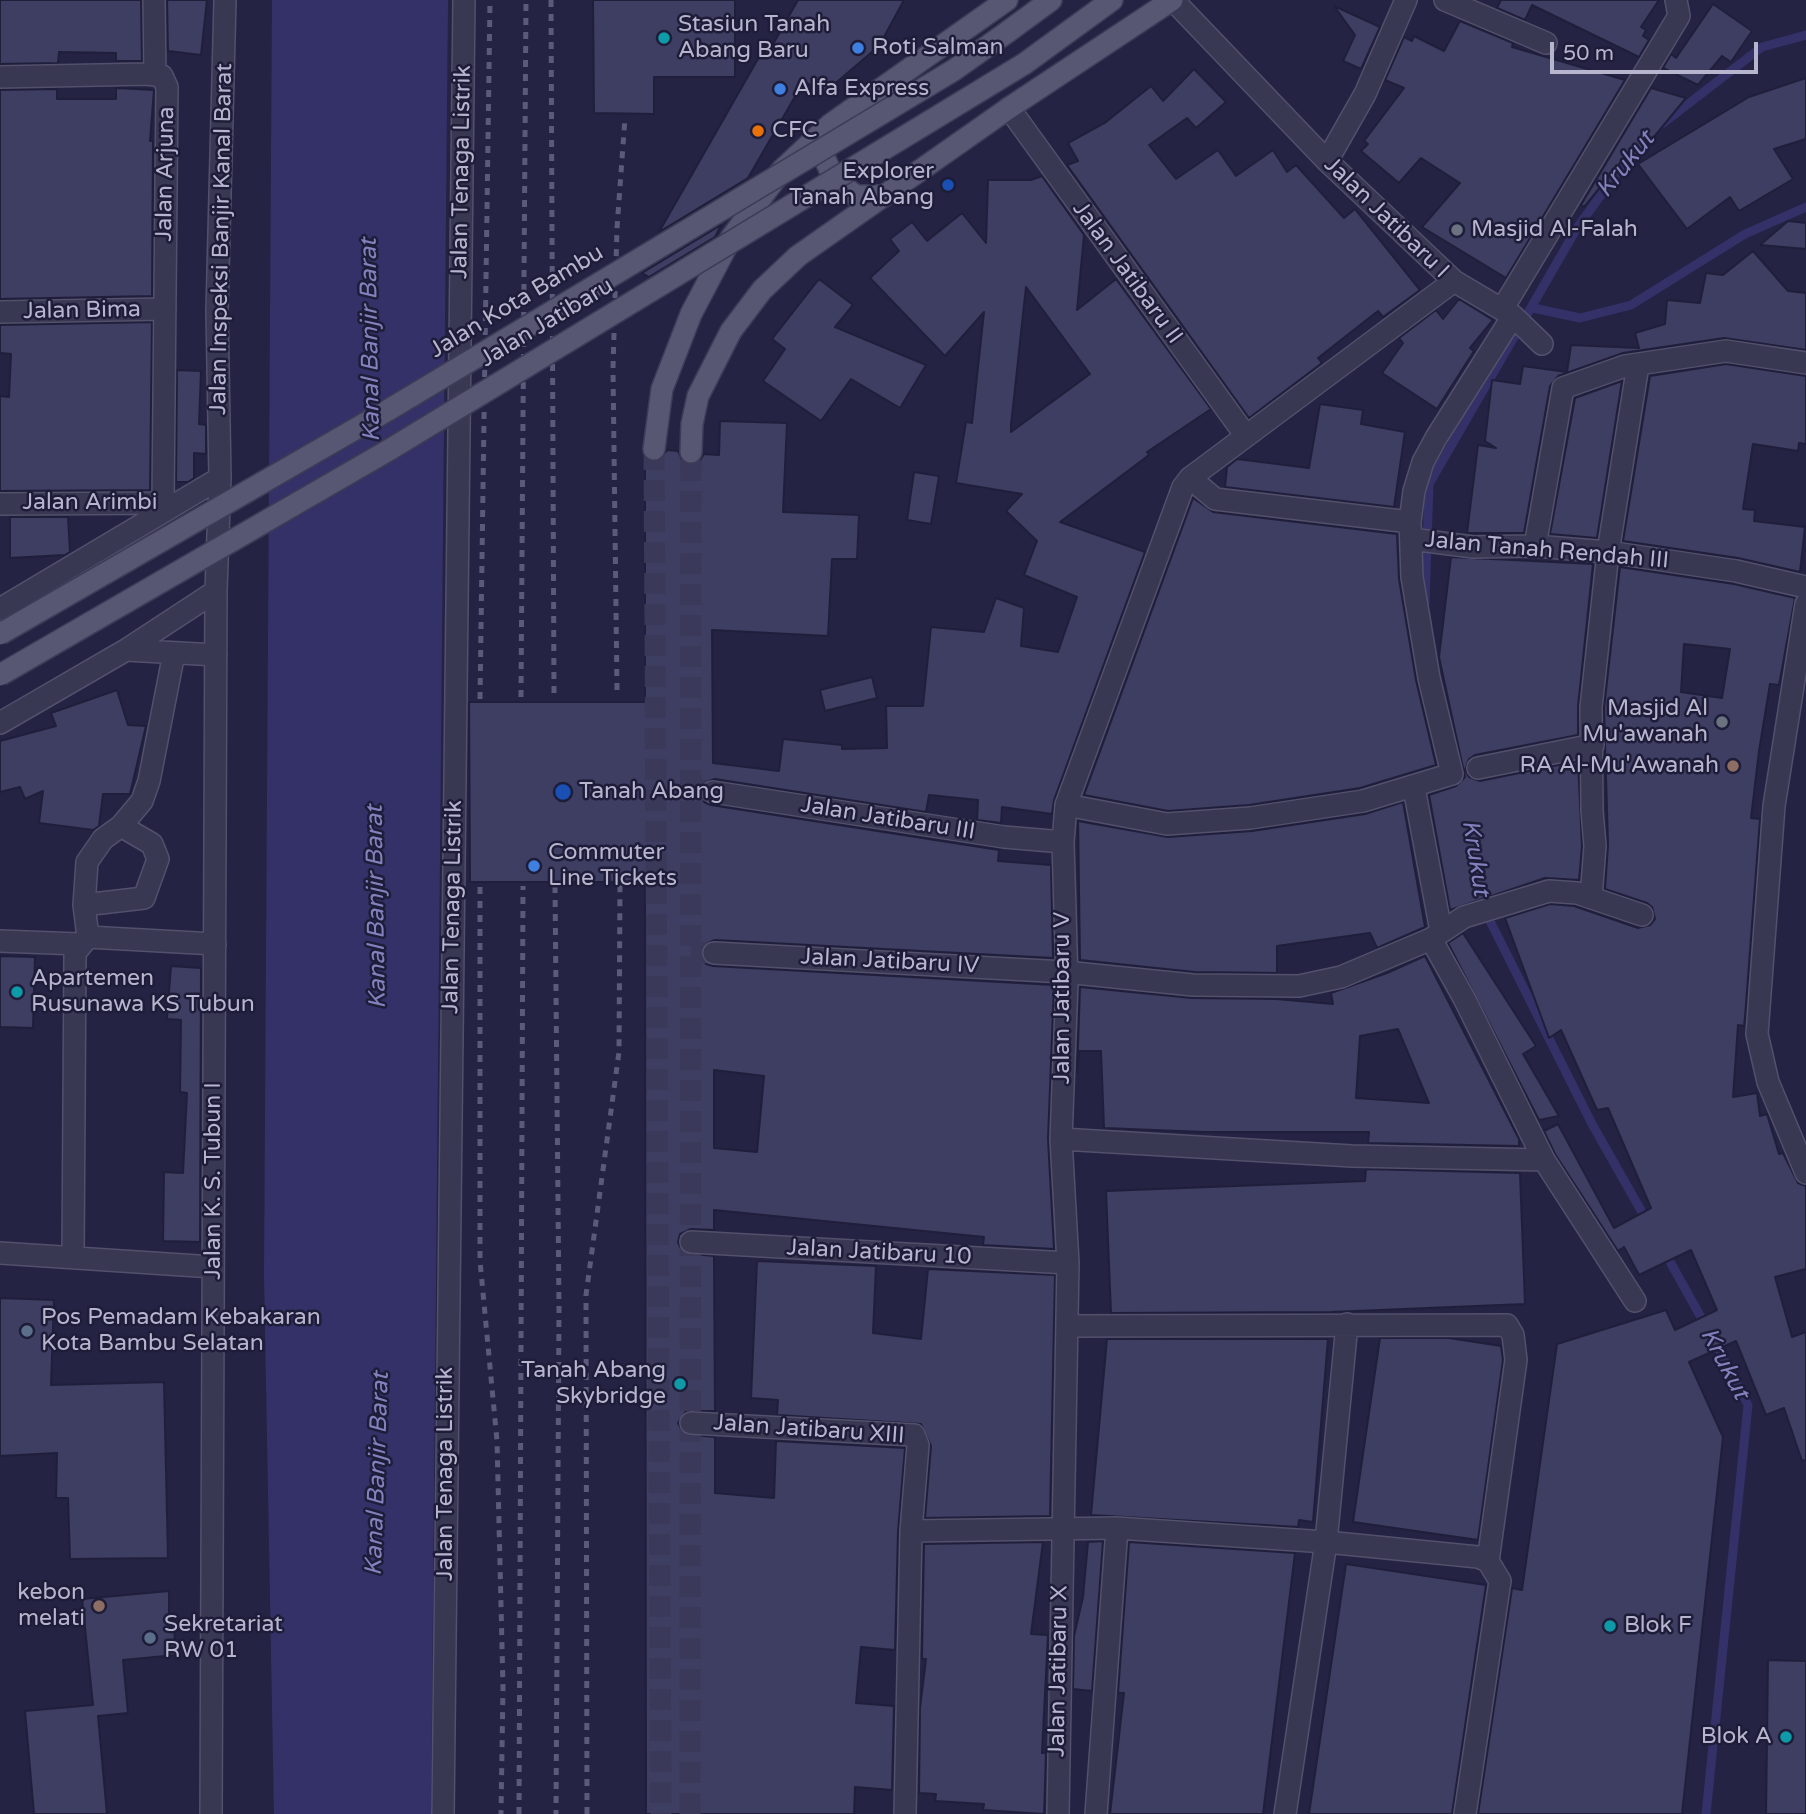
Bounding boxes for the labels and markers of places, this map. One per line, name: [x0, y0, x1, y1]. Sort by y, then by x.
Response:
place label: Stasiun Tanah Abang Baru: [678, 11, 830, 65]
marker: Stasiun Tanah Abang Baru: [656, 30, 672, 46]
place label: Roti Salman: [872, 34, 1004, 62]
marker: Roti Salman: [850, 40, 866, 56]
place label: Alfa Express: [794, 75, 929, 103]
marker: Alfa Express: [772, 81, 788, 97]
place label: CFC: [772, 117, 817, 145]
marker: CFC: [750, 123, 766, 139]
place label: Explorer Tanah Abang: [789, 158, 934, 212]
marker: Explorer Tanah Abang: [940, 177, 956, 193]
place label: Masjid Al-Falah: [1471, 216, 1638, 244]
marker: Masjid Al-Falah: [1449, 222, 1465, 238]
place label: Masjid Al Mu'awanah: [1582, 695, 1708, 749]
marker: Masjid Al Mu'awanah: [1714, 714, 1730, 730]
place label: RA Al-Mu'Awanah: [1519, 752, 1719, 780]
marker: RA Al-Mu'Awanah: [1725, 758, 1741, 774]
place label: Tanah Abang: [579, 778, 724, 806]
marker: Tanah Abang: [553, 782, 573, 802]
place label: Commuter Line Tickets: [548, 839, 677, 893]
marker: Commuter Line Tickets: [526, 858, 542, 874]
place label: Apartemen Rusunawa KS Tubun: [31, 965, 255, 1019]
marker: Apartemen Rusunawa KS Tubun: [9, 984, 25, 1000]
place label: Pos Pemadam Kebakaran Kota Bambu Selatan: [41, 1304, 321, 1358]
marker: Pos Pemadam Kebakaran Kota Bambu Selatan: [19, 1323, 35, 1339]
place label: Tanah Abang Skybridge: [521, 1357, 666, 1411]
marker: Tanah Abang Skybridge: [672, 1376, 688, 1392]
place label: kebon melati: [17, 1579, 85, 1633]
marker: kebon melati: [91, 1598, 107, 1614]
place label: Sekretariat RW 01: [164, 1611, 283, 1665]
place label: Blok F: [1624, 1612, 1692, 1640]
marker: Blok F: [1602, 1618, 1618, 1634]
marker: Sekretariat RW 01: [142, 1630, 158, 1646]
place label: Blok A: [1701, 1723, 1772, 1751]
marker: Blok A: [1778, 1729, 1794, 1745]

